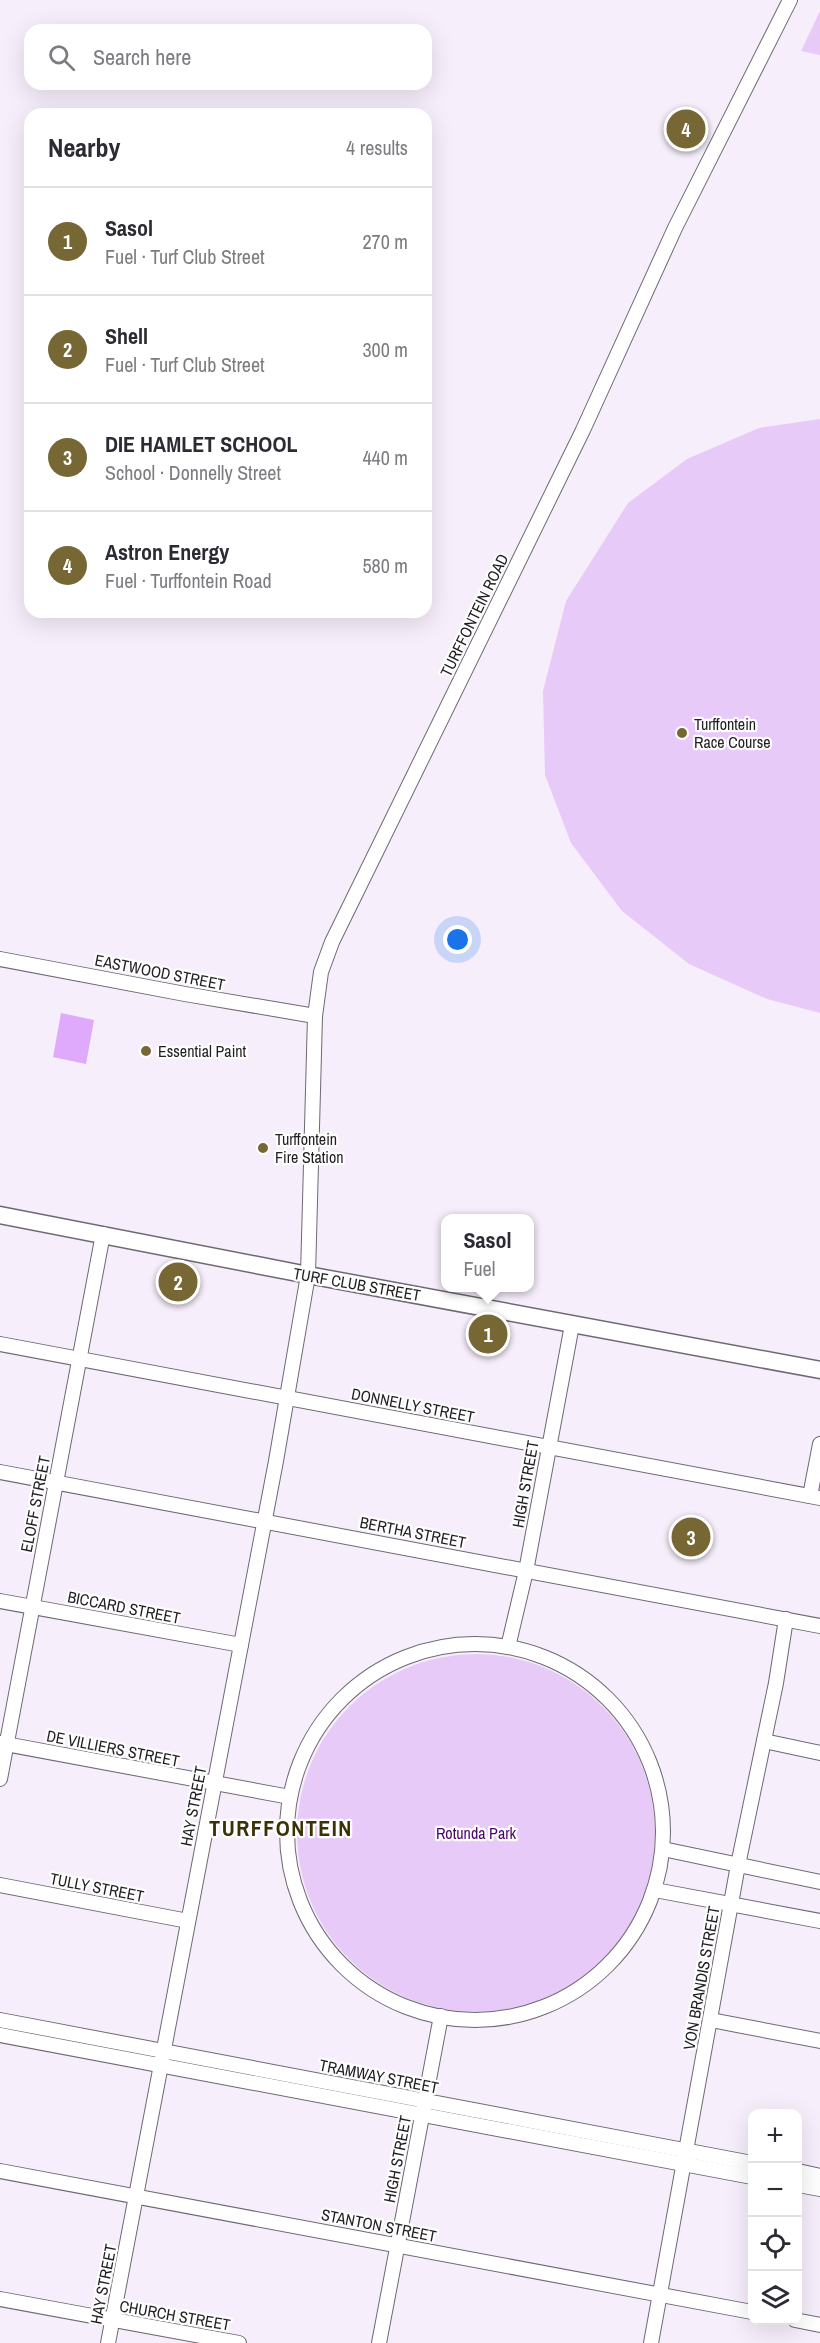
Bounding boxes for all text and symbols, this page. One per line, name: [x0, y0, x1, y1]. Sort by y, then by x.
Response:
search box: [24, 24, 432, 90]
icon: search: [45, 41, 78, 74]
text: Search here: [93, 42, 191, 72]
pin: 4: [666, 106, 706, 152]
text: Nearby: [48, 130, 120, 165]
text: 4 results: [346, 134, 408, 161]
text: Sasol: [105, 213, 153, 243]
text: 1: [63, 228, 72, 255]
text: 270 m: [362, 228, 408, 255]
text: Fuel · Turf Club Street: [105, 243, 265, 270]
text: Shell: [105, 321, 148, 351]
text: 2: [63, 336, 72, 363]
text: 300 m: [362, 336, 408, 363]
text: Fuel · Turf Club Street: [105, 351, 265, 378]
text: DIE HAMLET SCHOOL: [105, 429, 297, 459]
text: 3: [63, 444, 72, 471]
text: 440 m: [362, 444, 408, 471]
text: School · Donnelly Street: [105, 459, 281, 486]
text: Astron Energy: [105, 537, 229, 567]
street label: TURFFONTEIN ROAD: [435, 550, 513, 680]
text: 4: [63, 552, 72, 579]
text: 580 m: [362, 552, 408, 579]
text: Fuel · Turffontein Road: [105, 567, 272, 594]
place label: Turffontein Race Course: [694, 713, 771, 753]
marker: Turffontein Race Course: [675, 726, 689, 740]
your location: [443, 925, 472, 954]
street label: EASTWOOD STREET: [93, 949, 227, 995]
place label: Essential Paint: [158, 1040, 247, 1062]
marker: Essential Paint: [139, 1044, 153, 1058]
place label: Turffontein Fire Station: [275, 1128, 344, 1168]
marker: Turffontein Fire Station: [256, 1141, 270, 1155]
popup: [441, 1214, 534, 1292]
text: Sasol: [463, 1225, 512, 1255]
text: Fuel: [463, 1255, 495, 1282]
pin: 2: [158, 1260, 198, 1304]
street label: TURF CLUB STREET: [292, 1262, 422, 1306]
pin: 1: [468, 1312, 508, 1356]
street label: DONNELLY STREET: [350, 1382, 476, 1428]
street label: HIGH STREET: [507, 1439, 543, 1529]
street label: ELOFF STREET: [15, 1454, 55, 1554]
street label: BERTHA STREET: [358, 1511, 468, 1553]
pin: 3: [672, 1514, 710, 1560]
street label: BICCARD STREET: [66, 1585, 182, 1629]
street label: DE VILLIERS STREET: [45, 1724, 181, 1772]
street label: HAY STREET: [174, 1764, 212, 1848]
district label: TURFFONTEIN: [209, 1813, 353, 1843]
park label: Rotunda Park: [436, 1822, 517, 1844]
street label: TULLY STREET: [48, 1867, 146, 1907]
street label: VON BRANDIS STREET: [678, 1904, 724, 2052]
street label: TRAMWAY STREET: [318, 2054, 440, 2098]
map controls: [748, 2109, 802, 2325]
button: +: [748, 2109, 802, 2163]
street label: HIGH STREET: [378, 2114, 416, 2204]
button: −: [748, 2163, 802, 2217]
street label: STANTON STREET: [320, 2203, 438, 2247]
button: locate: [748, 2217, 802, 2271]
street label: HAY STREET: [84, 2242, 122, 2326]
button: layers: [748, 2271, 802, 2325]
street label: CHURCH STREET: [118, 2294, 232, 2336]

